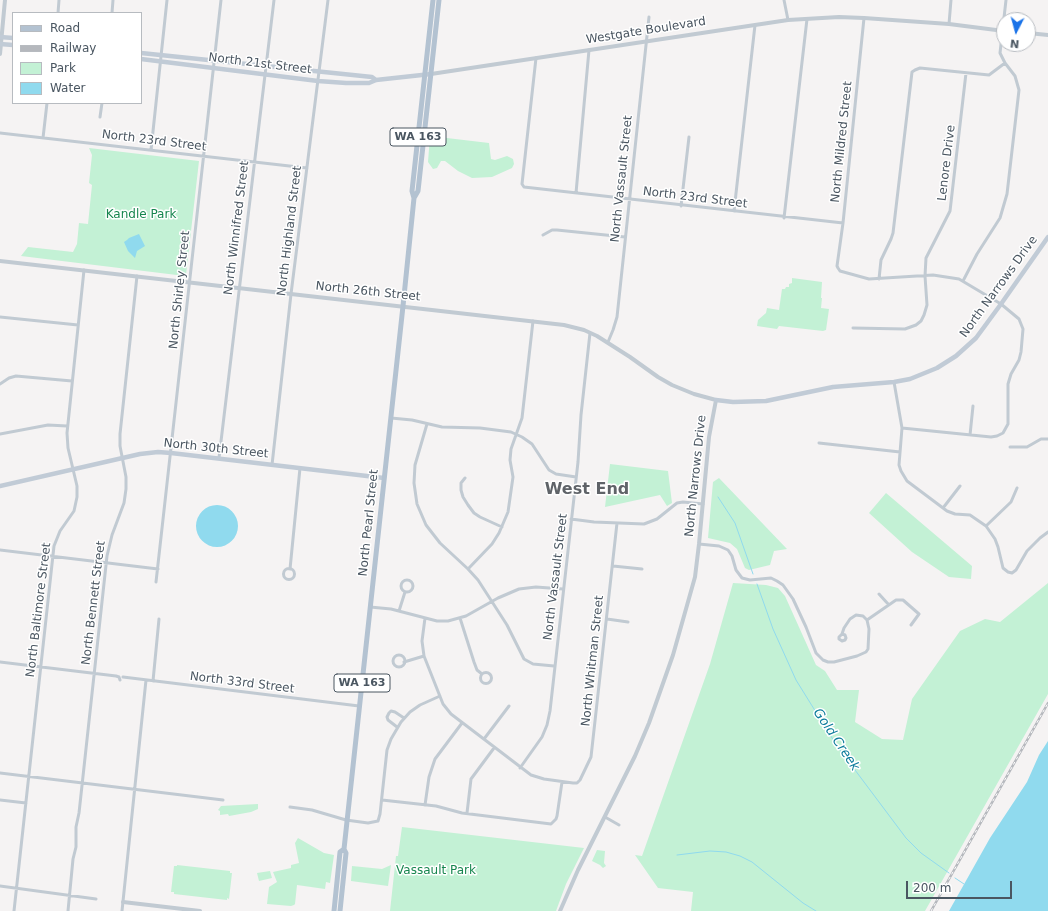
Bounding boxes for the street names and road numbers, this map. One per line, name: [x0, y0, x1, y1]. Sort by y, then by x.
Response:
street label: Westgate Boulevard: [585, 14, 707, 48]
street label: North 21st Street: [208, 51, 312, 77]
street label: North Mildred Street: [828, 81, 856, 203]
street label: North Vassault Street: [608, 115, 636, 243]
street label: Lenore Drive: [935, 124, 959, 202]
street label: North 23rd Street: [101, 127, 207, 155]
road number: WA 163: [390, 128, 446, 146]
street label: North Winnifred Street: [222, 160, 252, 296]
street label: North Highland Street: [275, 165, 305, 297]
street label: North 23rd Street: [642, 184, 748, 212]
street label: North Shirley Street: [167, 230, 193, 350]
street label: North Narrows Drive: [957, 233, 1041, 341]
street label: North 26th Street: [315, 279, 421, 305]
street label: North Narrows Drive: [682, 414, 710, 538]
street label: North 30th Street: [163, 436, 269, 462]
street label: North Pearl Street: [356, 469, 382, 577]
street label: North Vassault Street: [541, 513, 571, 641]
street label: North Bennett Street: [79, 540, 109, 666]
street label: North Baltimore Street: [24, 542, 54, 678]
street label: North Whitman Street: [579, 595, 607, 727]
street label: North 33rd Street: [189, 669, 295, 697]
road number: WA 163: [334, 674, 390, 692]

